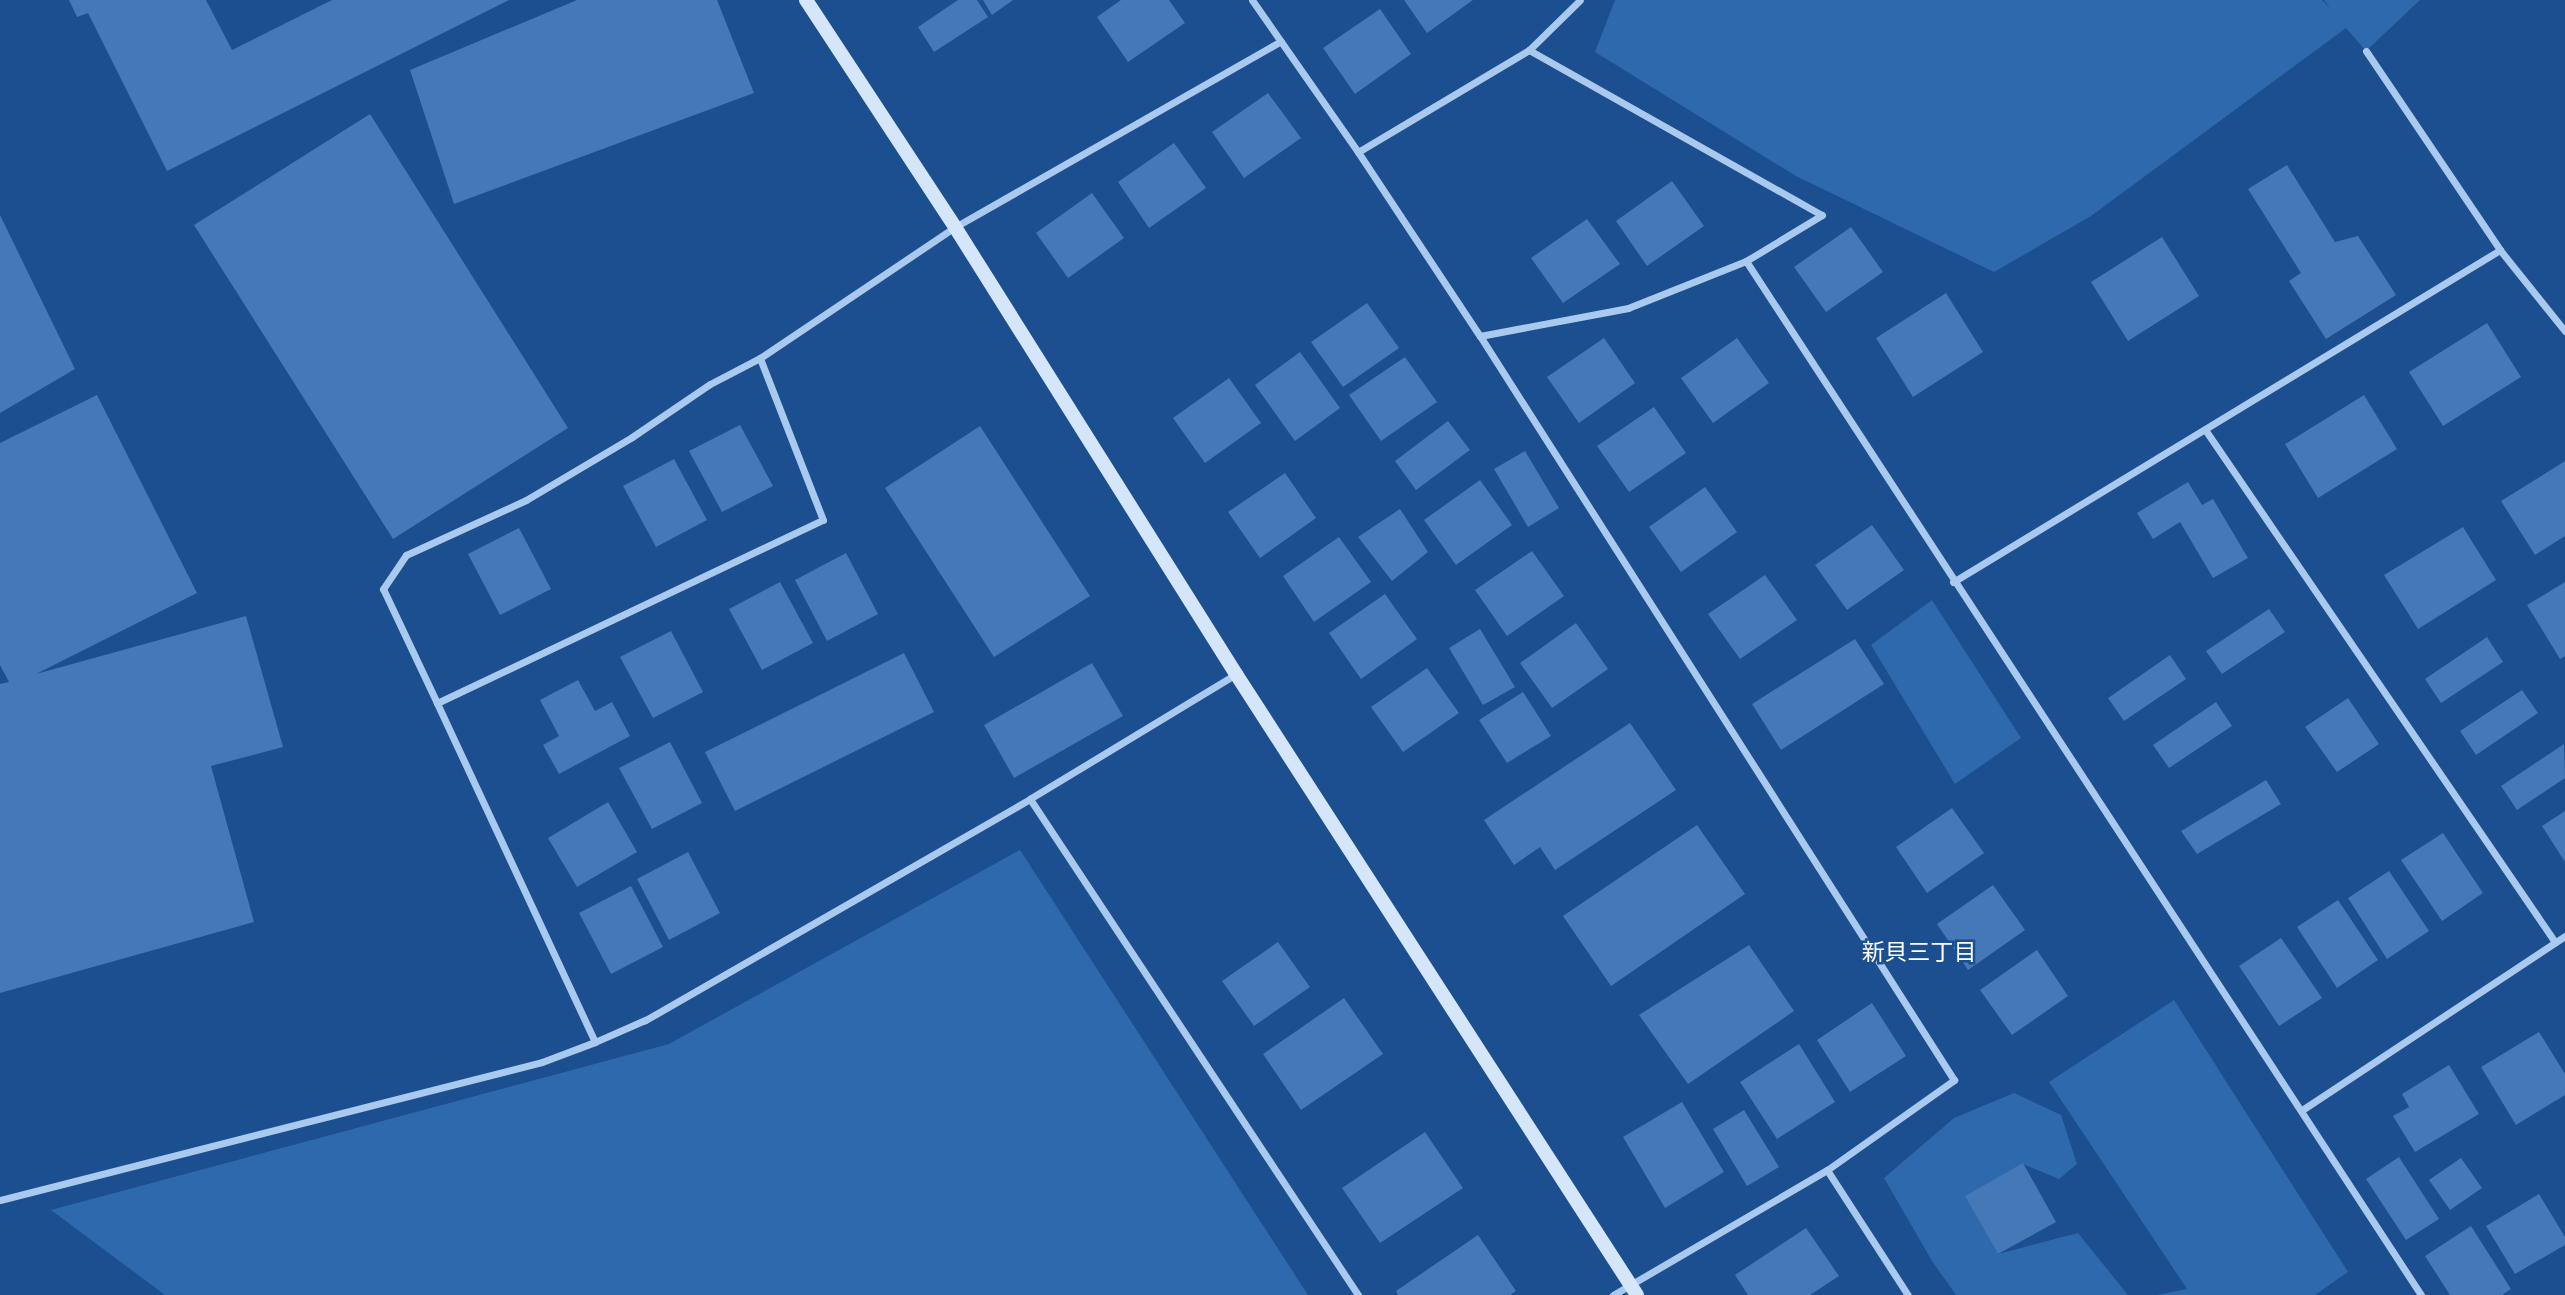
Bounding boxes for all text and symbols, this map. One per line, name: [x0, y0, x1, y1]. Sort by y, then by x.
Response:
district label: 新貝三丁目: [1862, 938, 1976, 966]

